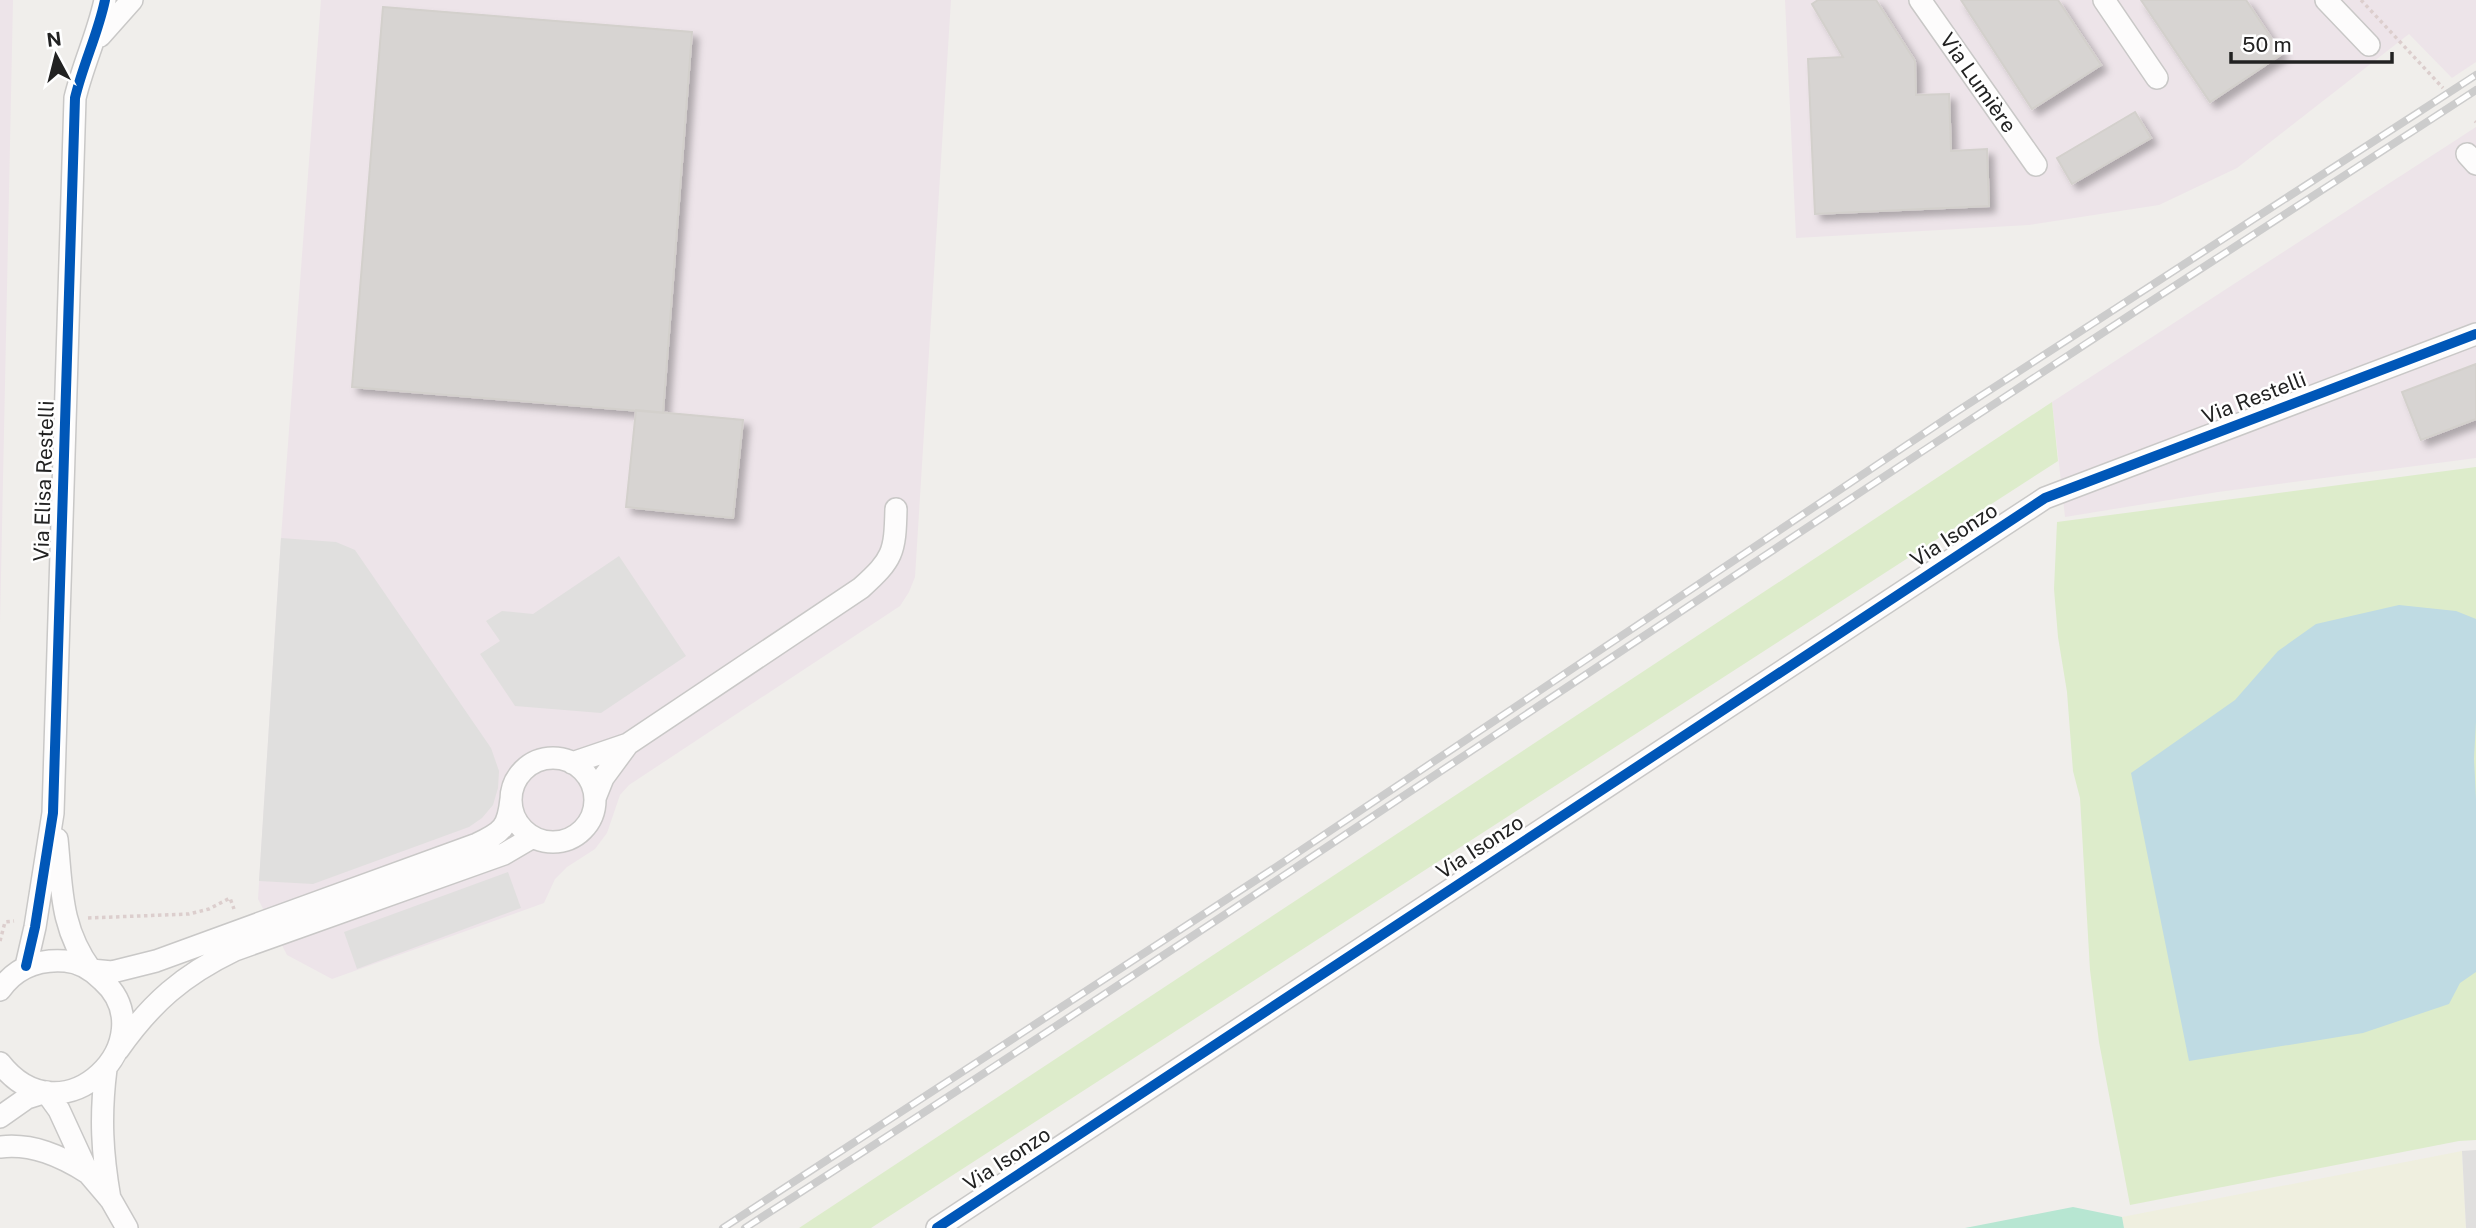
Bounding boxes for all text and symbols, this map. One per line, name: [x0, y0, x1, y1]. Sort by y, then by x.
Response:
north arrow: [21, 21, 91, 91]
scale bar: [2231, 21, 2392, 65]
text: N: [45, 27, 63, 51]
street label: Via Lumière: [1935, 28, 2022, 137]
text: 50 m: [2242, 32, 2292, 57]
street label: Via Restelli: [2198, 366, 2309, 429]
street label: Via Elisa Restelli: [28, 400, 59, 562]
street label: Via Isonzo: [1906, 497, 2002, 572]
street label: Via Isonzo: [1432, 809, 1528, 884]
street label: Via Isonzo: [959, 1121, 1055, 1196]

